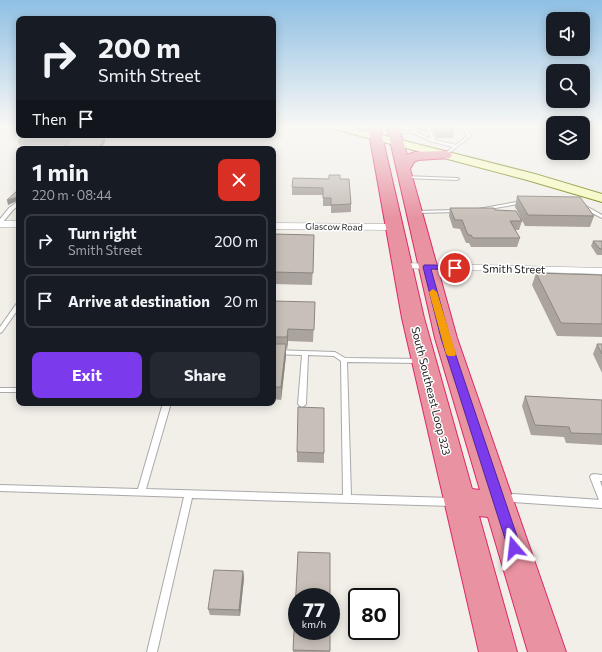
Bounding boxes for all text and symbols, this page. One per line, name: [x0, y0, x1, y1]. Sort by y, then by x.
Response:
map controls: [546, 12, 590, 160]
button: sound: [546, 12, 590, 56]
text: 200 m: [98, 30, 181, 64]
icon: right: [32, 32, 84, 84]
text: Smith Street: [98, 64, 201, 86]
button: search: [546, 64, 590, 108]
icon: arrive: [75, 108, 97, 130]
text: Then: [32, 110, 67, 128]
button: layers: [546, 116, 590, 160]
text: 1 min: [32, 157, 89, 186]
button: close: [218, 159, 260, 201]
text: 220 m · 08:44: [32, 187, 112, 203]
street label: Glascow Road: [305, 221, 363, 232]
text: Turn right: [68, 224, 137, 242]
icon: right: [34, 230, 56, 252]
text: 200 m: [214, 232, 258, 250]
text: Smith Street: [68, 242, 142, 258]
pin: [438, 251, 472, 285]
icon: arrive: [444, 257, 466, 279]
street label: Smith Street: [482, 261, 546, 276]
icon: arrive: [34, 290, 56, 312]
text: Arrive at destination: [68, 292, 210, 310]
text: 20 m: [224, 292, 258, 310]
street label: South Southeast Loop 323: [409, 325, 454, 456]
button: Exit: [32, 352, 142, 398]
button: Share: [150, 352, 260, 398]
position arrow: [493, 527, 535, 569]
speed limit sign: 80: [348, 588, 400, 640]
text: 77: [303, 597, 325, 621]
text: km/h: [302, 618, 326, 630]

